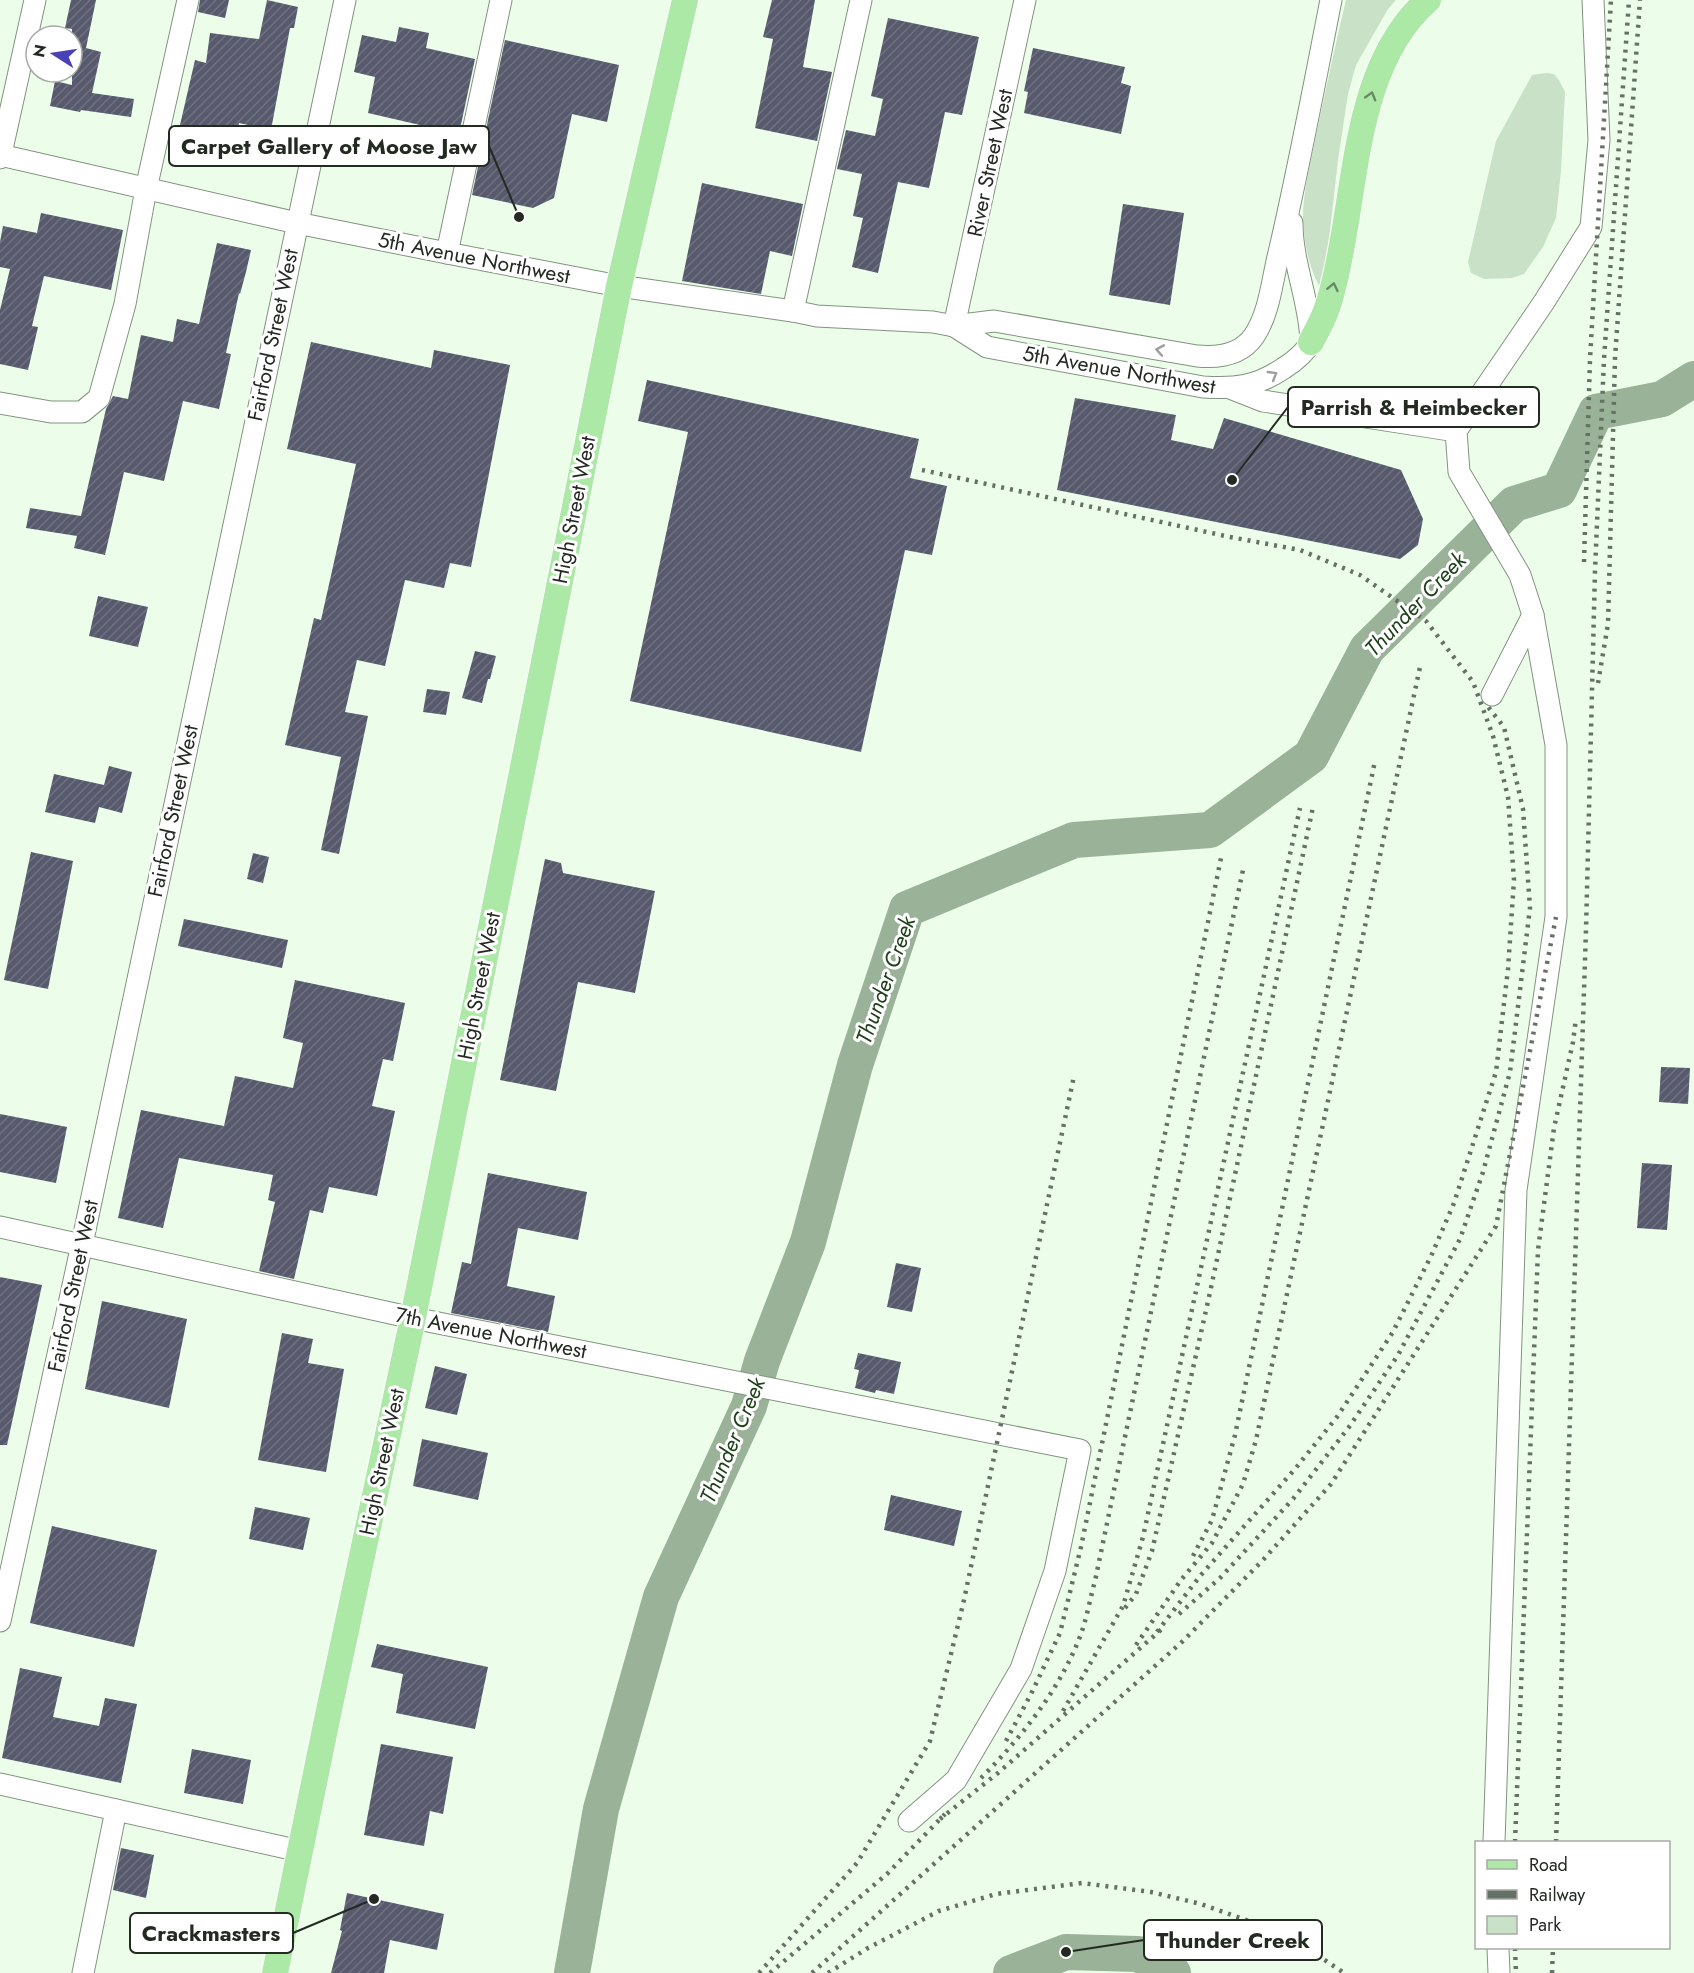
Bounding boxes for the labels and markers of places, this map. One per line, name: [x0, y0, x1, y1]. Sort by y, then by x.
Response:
callout: Carpet Gallery of Moose Jaw: [169, 126, 489, 166]
callout: Parrish & Heimbecker: [1288, 387, 1539, 427]
callout: Crackmasters: [130, 1913, 293, 1953]
callout: Thunder Creek: [1144, 1920, 1322, 1960]

